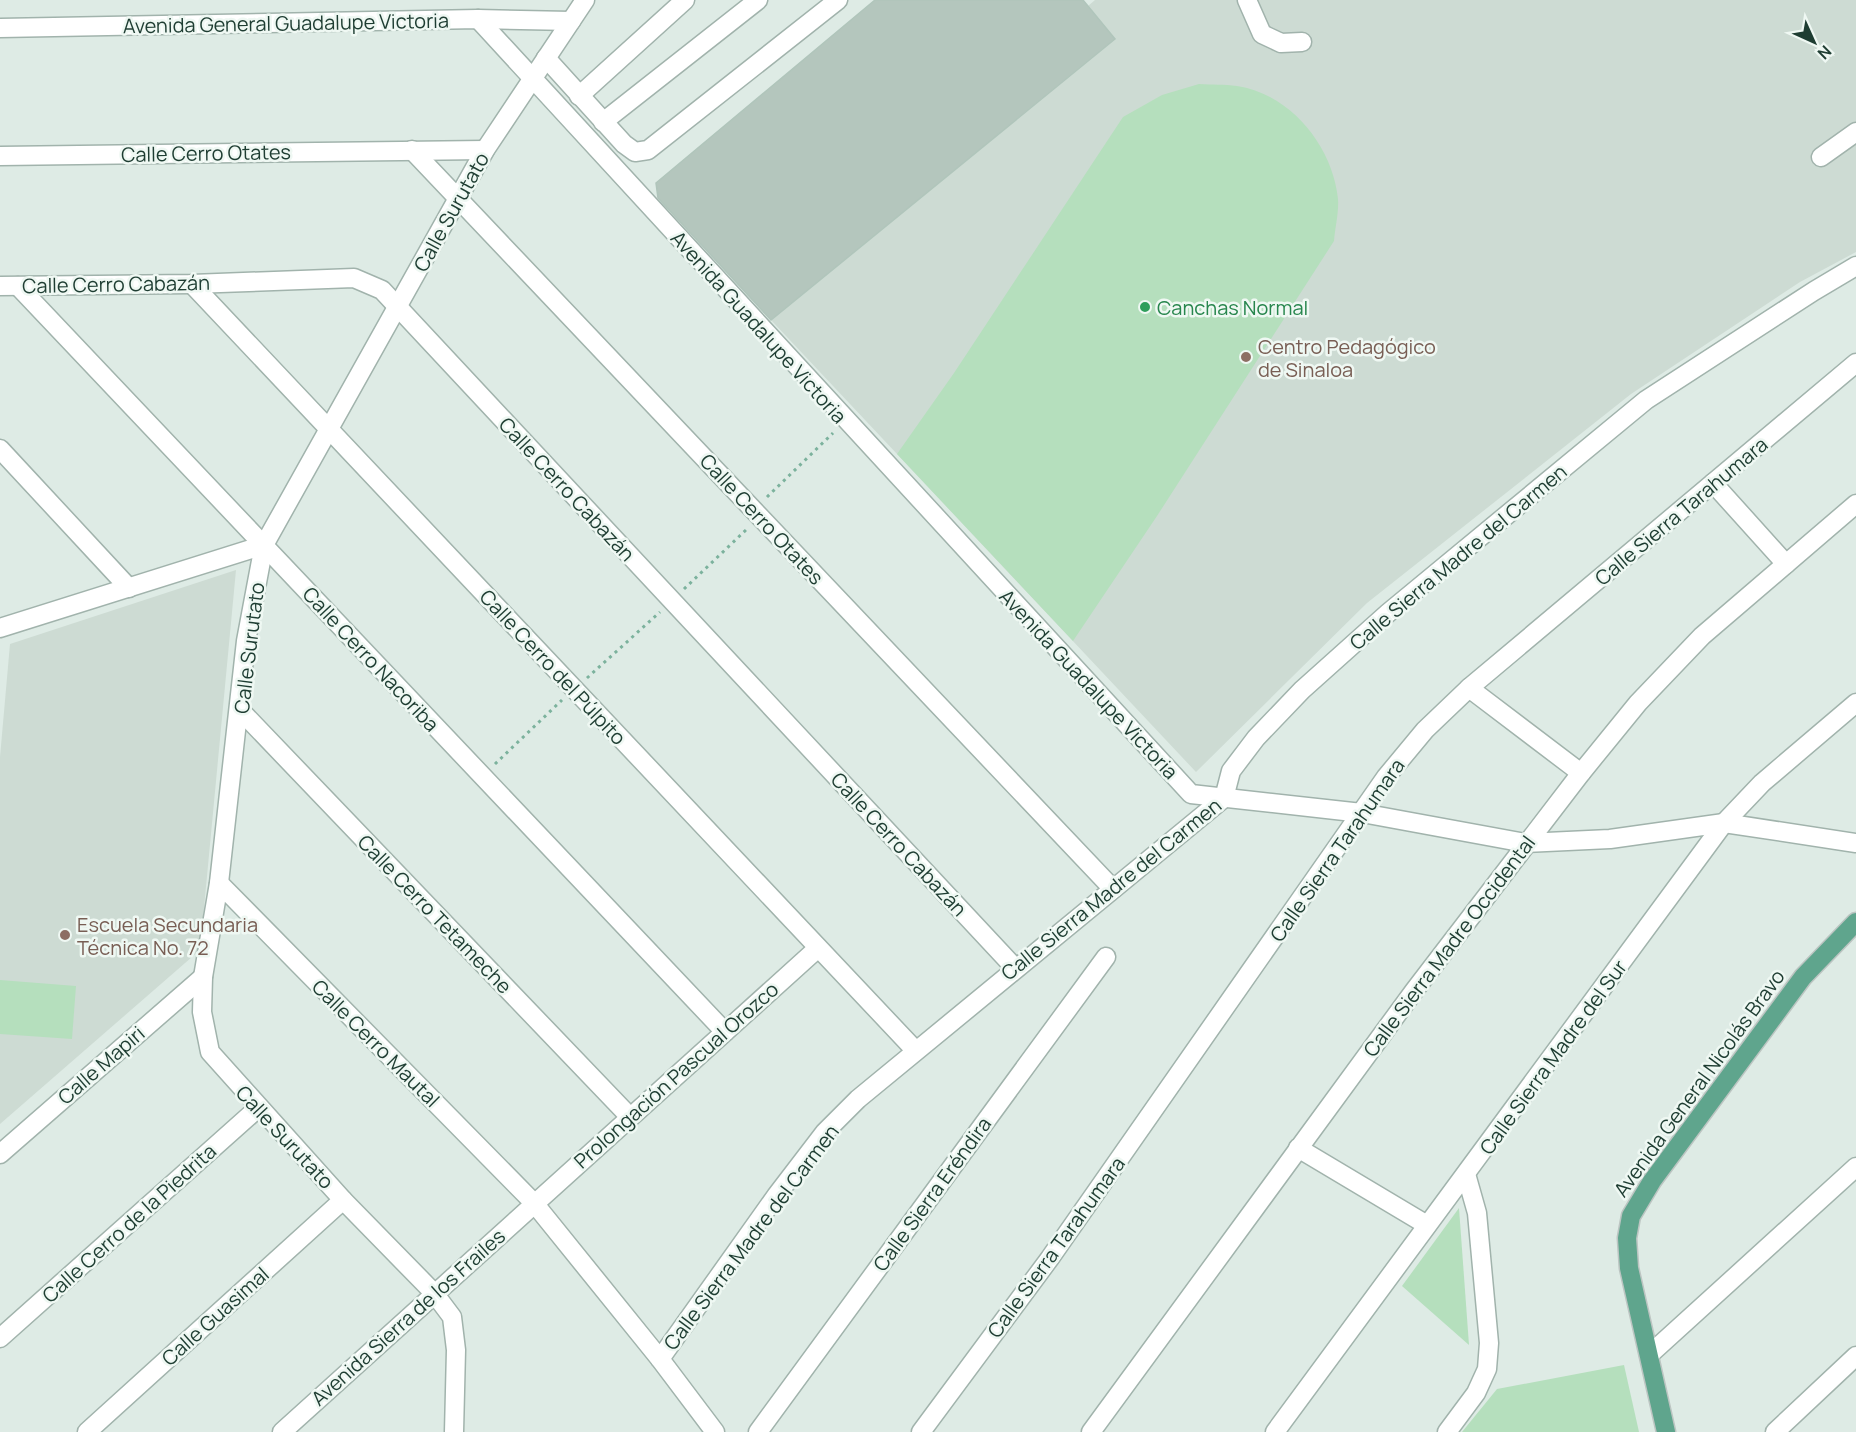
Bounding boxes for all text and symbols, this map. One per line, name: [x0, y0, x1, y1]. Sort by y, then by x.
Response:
street label: Avenida General Guadalupe Victoria: [123, 7, 449, 39]
north arrow: [1784, 12, 1844, 72]
text: N: [1813, 41, 1836, 64]
street label: Calle Cerro Otates: [121, 138, 291, 168]
street label: Calle Surutato: [407, 147, 495, 276]
street label: Avenida Guadalupe Victoria: [665, 225, 853, 429]
street label: Calle Cerro Cabazán: [22, 269, 210, 299]
place label: Canchas Normal: [1157, 294, 1308, 321]
marker: Canchas Normal: [1138, 300, 1152, 314]
place label: Centro Pedagógico de Sinaloa: [1258, 333, 1436, 383]
marker: Centro Pedagógico de Sinaloa: [1239, 350, 1253, 364]
street label: Calle Cerro Cabazán: [493, 411, 641, 567]
street label: Calle Sierra Tarahumara: [1589, 431, 1773, 591]
street label: Calle Cerro Otates: [694, 448, 830, 590]
street label: Calle Sierra Madre del Carmen: [1344, 458, 1572, 656]
street label: Calle Surutato: [228, 581, 270, 715]
street label: Calle Cerro Nacoriba: [297, 581, 445, 737]
street label: Calle Cerro del Púlpito: [474, 583, 632, 751]
street label: Avenida Guadalupe Victoria: [994, 583, 1184, 785]
street label: Calle Sierra Tarahumara: [1264, 753, 1410, 947]
street label: Calle Cerro Cabazán: [825, 766, 973, 922]
street label: Calle Sierra Madre del Carmen: [995, 792, 1227, 986]
street label: Calle Cerro Tetameche: [352, 829, 518, 999]
street label: Calle Sierra Madre Occidental: [1357, 830, 1541, 1062]
place label: Escuela Secundaria Técnica No. 72: [77, 911, 258, 961]
marker: Escuela Secundaria Técnica No. 72: [58, 928, 72, 942]
street label: Calle Sierra Madre del Sur: [1473, 954, 1633, 1160]
street label: Avenida General Nicolás Bravo: [1607, 964, 1791, 1202]
street label: Calle Cerro Mautal: [306, 973, 446, 1113]
street label: Prolongación Pascual Orozco: [568, 976, 784, 1174]
street label: Calle Mapiri: [52, 1020, 150, 1110]
street label: Calle Surutato: [230, 1079, 340, 1195]
street label: Calle Sierra Eréndira: [867, 1111, 997, 1277]
street label: Calle Sierra Madre del Carmen: [657, 1119, 845, 1355]
street label: Calle Cerro de la Piedrita: [36, 1138, 222, 1308]
street label: Calle Sierra Tarahumara: [981, 1151, 1131, 1343]
street label: Avenida Sierra de los Frailes: [305, 1223, 511, 1411]
street label: Calle Guasimal: [156, 1261, 274, 1371]

